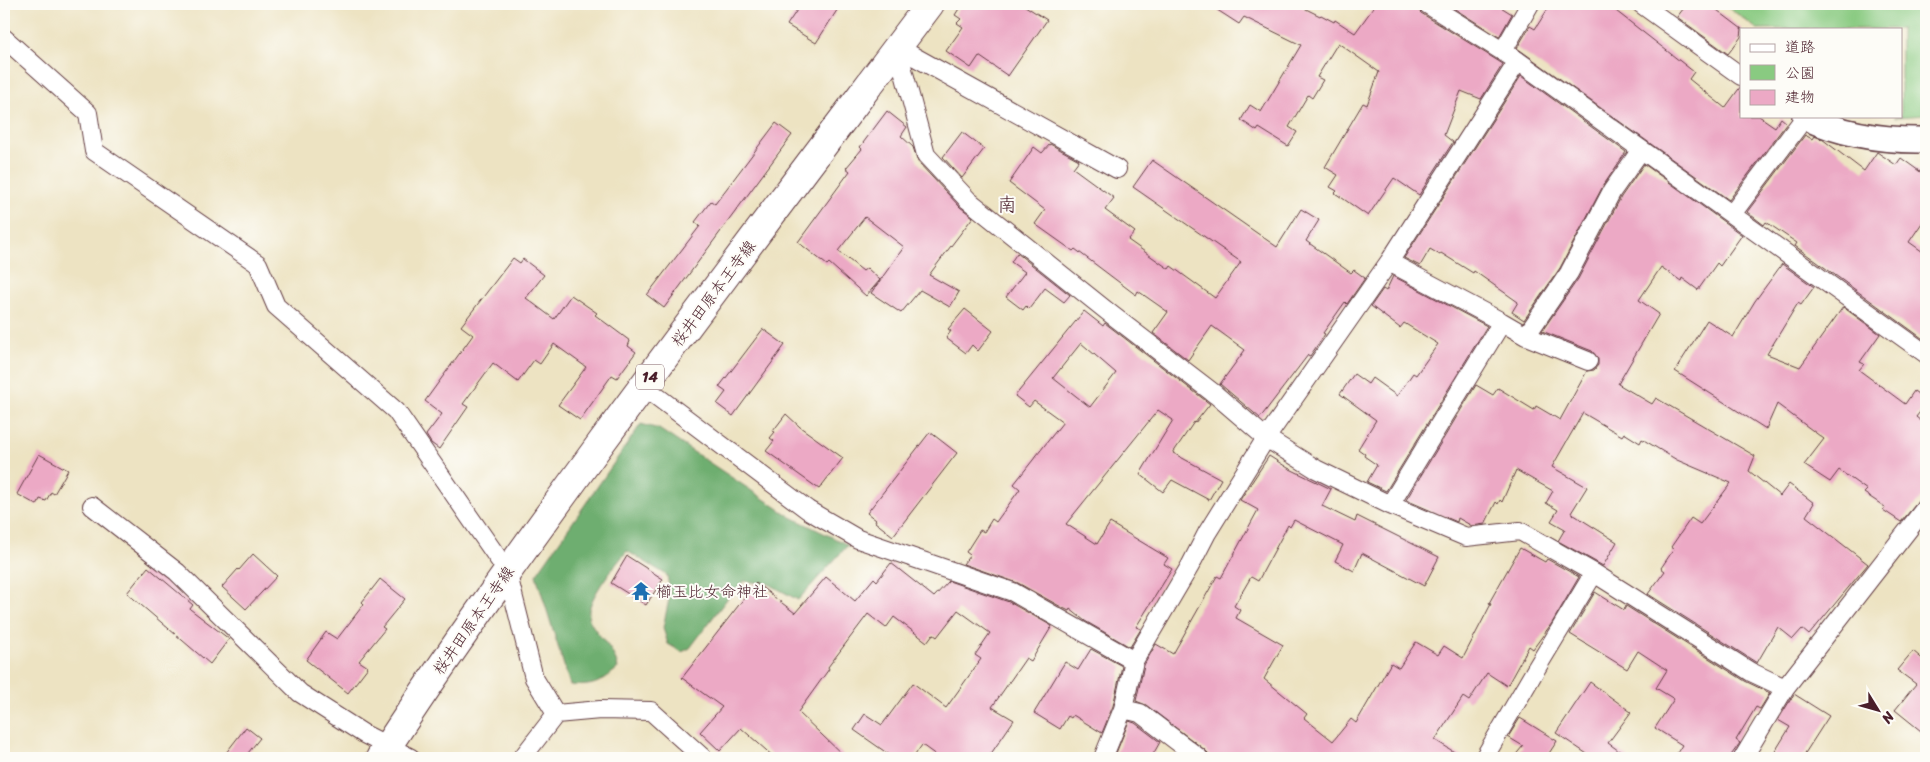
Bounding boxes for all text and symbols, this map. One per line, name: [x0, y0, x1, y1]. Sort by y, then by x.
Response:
legend: [1740, 28, 1902, 118]
text: 道路: [1785, 34, 1815, 60]
text: 公園: [1785, 60, 1815, 86]
text: 建物: [1785, 84, 1815, 110]
district label: 南: [997, 188, 1017, 221]
street label: 桜井田原本王寺線: [663, 233, 764, 353]
road number: 14: [636, 364, 664, 390]
street label: 桜井田原本王寺線: [425, 560, 522, 681]
place label: 櫛玉比女命神社: [656, 577, 768, 606]
temple icon: 櫛玉比女命神社: [630, 580, 652, 602]
north arrow: [1852, 684, 1902, 734]
text: N: [1875, 705, 1901, 729]

